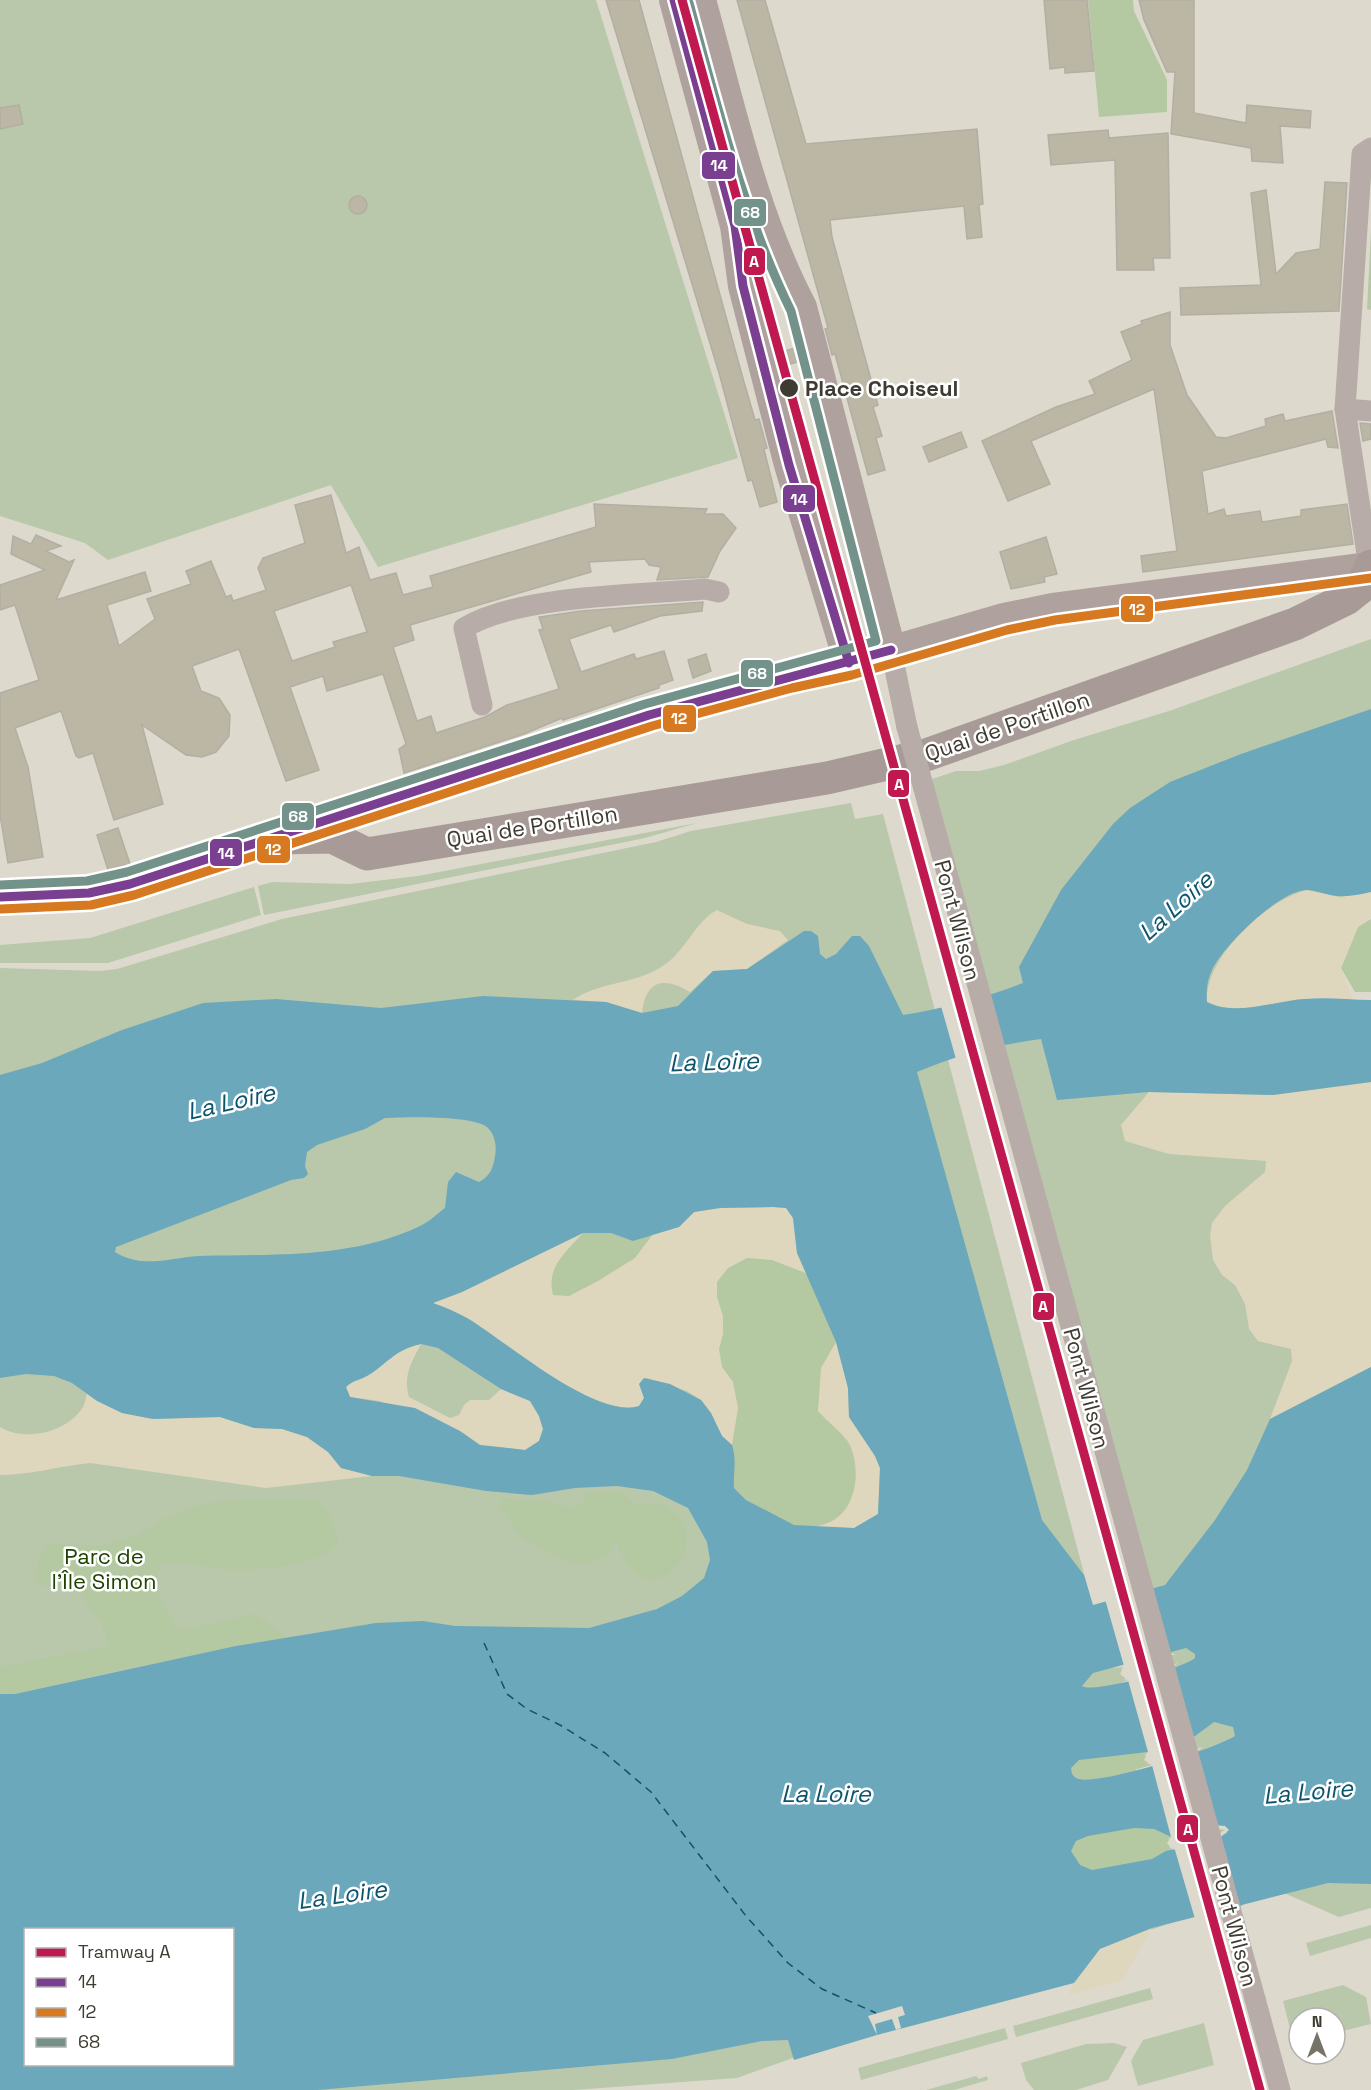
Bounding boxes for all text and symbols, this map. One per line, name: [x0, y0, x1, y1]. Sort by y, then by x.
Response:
line badge: 14: [701, 151, 736, 180]
text: 14: [710, 155, 728, 176]
line badge: 68: [733, 198, 767, 227]
text: 68: [740, 202, 760, 223]
line badge: A: [743, 247, 766, 276]
text: A: [749, 251, 759, 272]
place label: Place Choiseul: [805, 374, 958, 402]
marker: Place Choiseul: [778, 377, 800, 399]
line badge: 14: [782, 484, 816, 513]
text: 14: [790, 489, 808, 510]
line badge: 12: [1120, 595, 1154, 623]
text: 12: [1129, 599, 1145, 620]
line badge: 68: [740, 659, 774, 688]
text: 68: [747, 663, 767, 684]
street label: Quai de Portillon: [921, 685, 1093, 767]
line badge: 12: [662, 704, 697, 733]
text: 12: [671, 708, 687, 729]
line badge: A: [887, 769, 910, 798]
text: A: [894, 774, 904, 795]
street label: Quai de Portillon: [444, 799, 620, 853]
line badge: 68: [281, 802, 315, 831]
text: 68: [288, 806, 308, 827]
line badge: 12: [256, 835, 291, 864]
line badge: 14: [209, 838, 243, 867]
text: 12: [265, 839, 281, 860]
text: 14: [217, 843, 235, 864]
street label: Pont Wilson: [928, 857, 988, 983]
water label: La Loire: [1132, 864, 1220, 947]
water label: La Loire: [669, 1044, 760, 1079]
water label: La Loire: [184, 1076, 279, 1127]
line badge: A: [1032, 1292, 1055, 1321]
text: A: [1038, 1296, 1048, 1317]
street label: Pont Wilson: [1057, 1325, 1117, 1451]
park label: Parc de l'Île Simon: [51, 1542, 157, 1595]
water label: La Loire: [1262, 1772, 1355, 1811]
water label: La Loire: [781, 1778, 872, 1809]
line badge: A: [1176, 1814, 1199, 1843]
text: A: [1183, 1819, 1193, 1840]
street label: Pont Wilson: [1205, 1863, 1265, 1989]
water label: La Loire: [295, 1873, 389, 1916]
legend: [24, 1928, 234, 2066]
text: Tramway A: [78, 1940, 171, 1963]
text: 14: [78, 1970, 97, 1993]
text: 12: [78, 2000, 96, 2023]
north arrow: [1287, 2006, 1347, 2066]
text: N: [1312, 2011, 1322, 2032]
text: 68: [78, 2030, 100, 2053]

